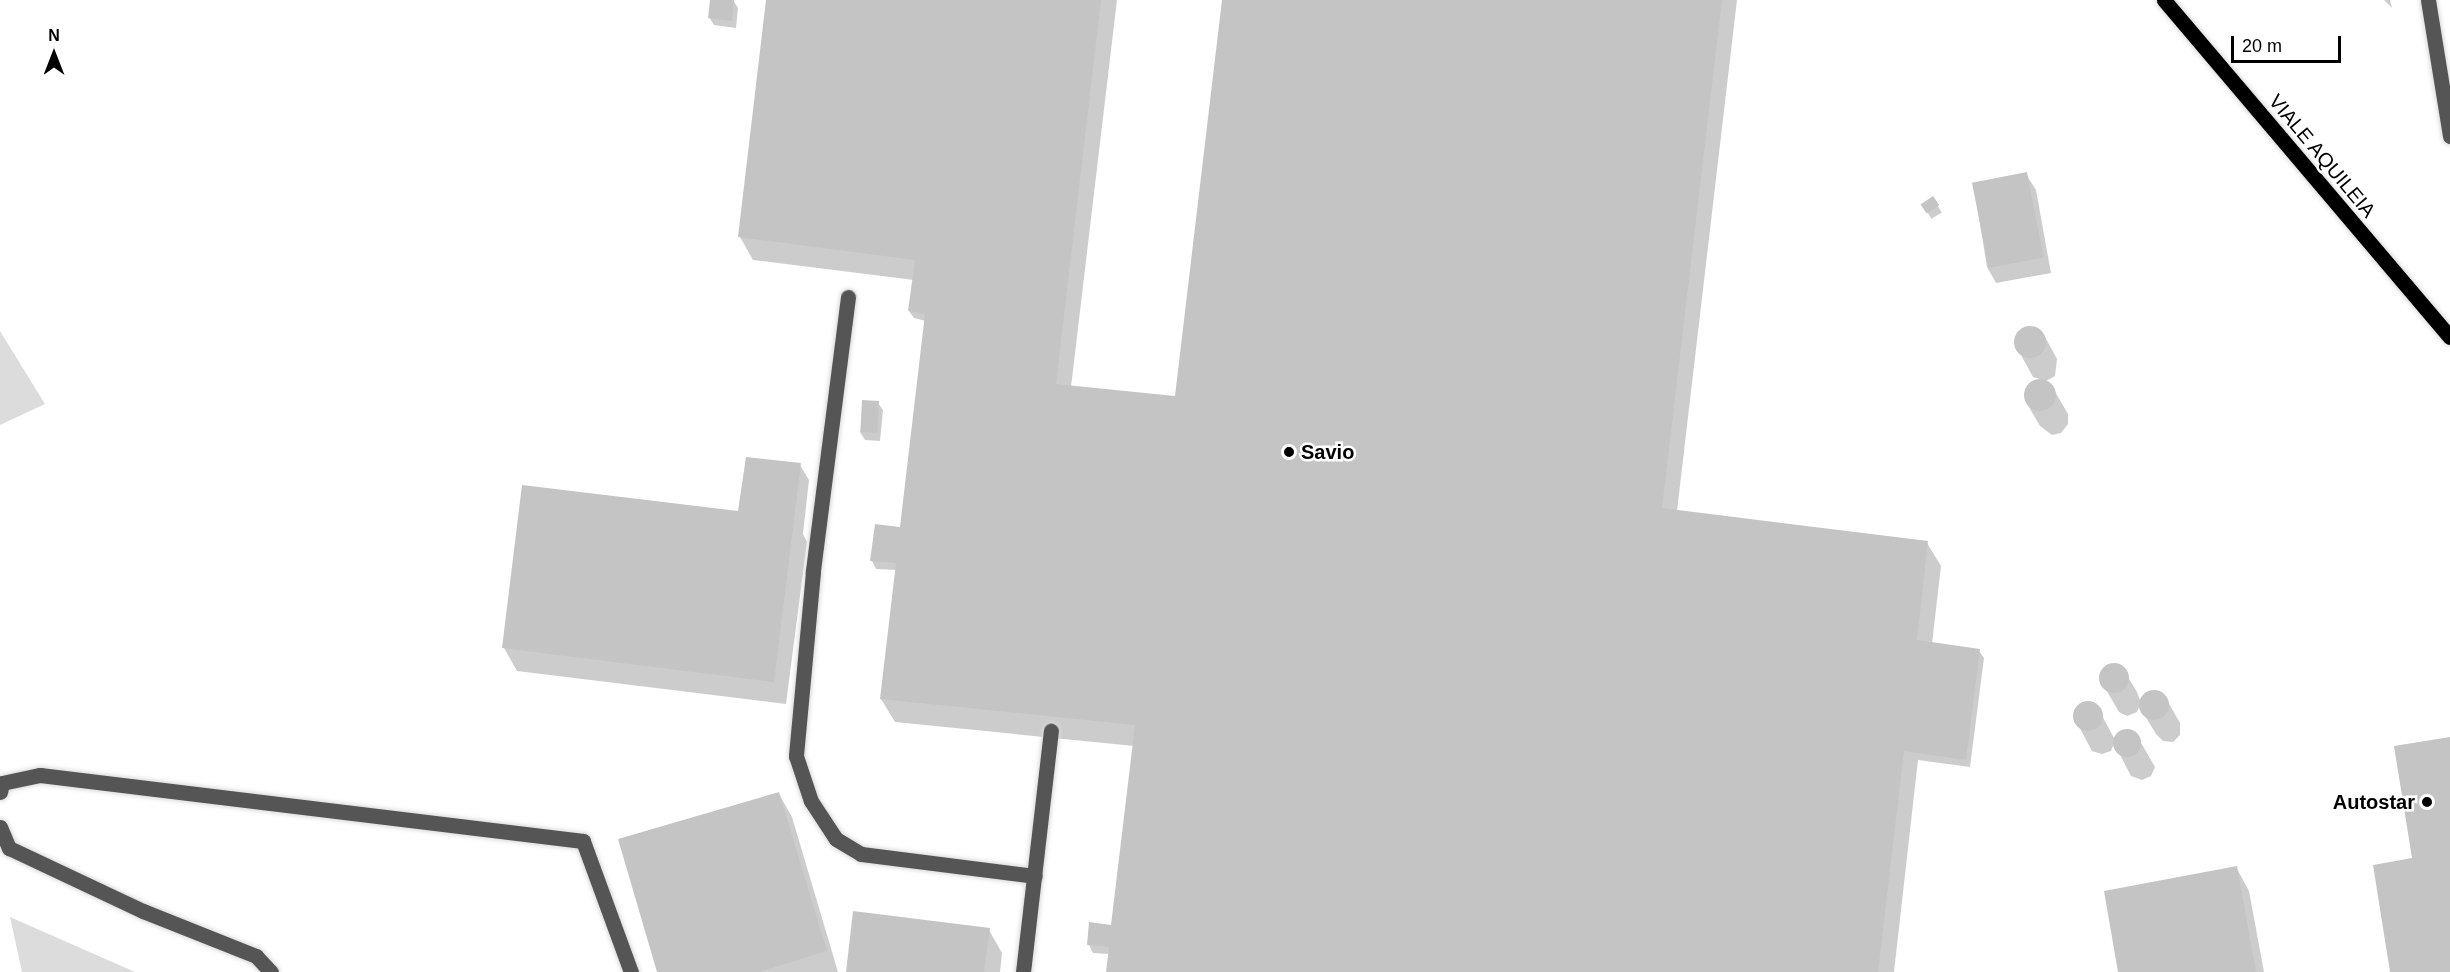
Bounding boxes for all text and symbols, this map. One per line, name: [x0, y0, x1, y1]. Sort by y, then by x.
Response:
north arrow: [24, 24, 84, 84]
scale bar: [2234, 24, 2344, 62]
text: N: [48, 27, 60, 44]
text: 20 m: [2242, 36, 2282, 56]
street label: VIALE AQUILEIA: [2263, 89, 2381, 223]
place label: Savio: [1301, 440, 1354, 464]
marker: Savio: [1282, 445, 1296, 459]
place label: Autostar: [2333, 790, 2415, 814]
marker: Autostar: [2420, 795, 2434, 809]

